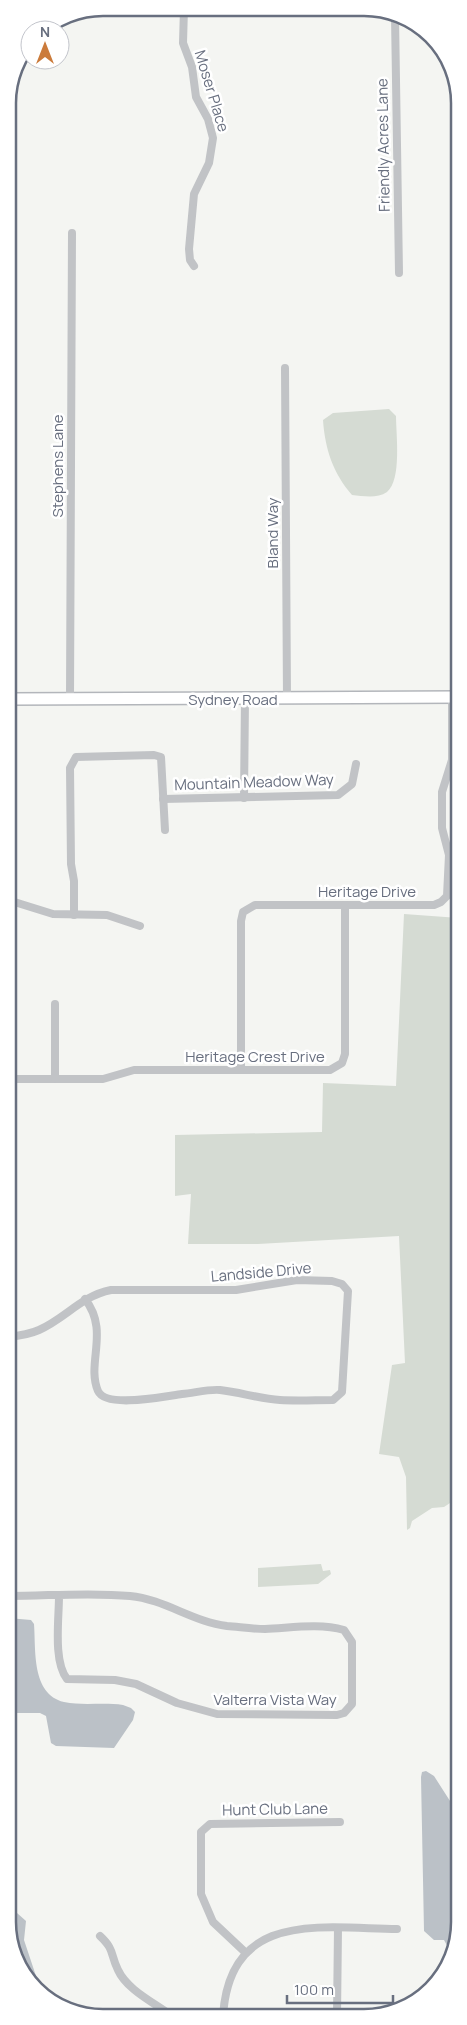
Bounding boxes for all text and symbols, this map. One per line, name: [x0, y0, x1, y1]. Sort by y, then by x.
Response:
north arrow: [20, 20, 70, 70]
text: N: [40, 22, 50, 41]
street label: Moser Place: [190, 48, 234, 135]
street label: Friendly Acres Lane: [371, 78, 395, 212]
street label: Stephens Lane: [47, 414, 68, 518]
street label: Bland Way: [262, 497, 283, 568]
street label: Sydney Road: [188, 689, 278, 710]
street label: Mountain Meadow Way: [174, 769, 334, 795]
street label: Heritage Drive: [318, 881, 416, 902]
street label: Heritage Crest Drive: [185, 1046, 325, 1067]
street label: Landside Drive: [210, 1257, 312, 1287]
street label: Valterra Vista Way: [213, 1689, 337, 1710]
street label: Hunt Club Lane: [222, 1798, 328, 1820]
scale bar: [287, 1972, 393, 2004]
text: 100 m: [294, 1979, 334, 2000]

